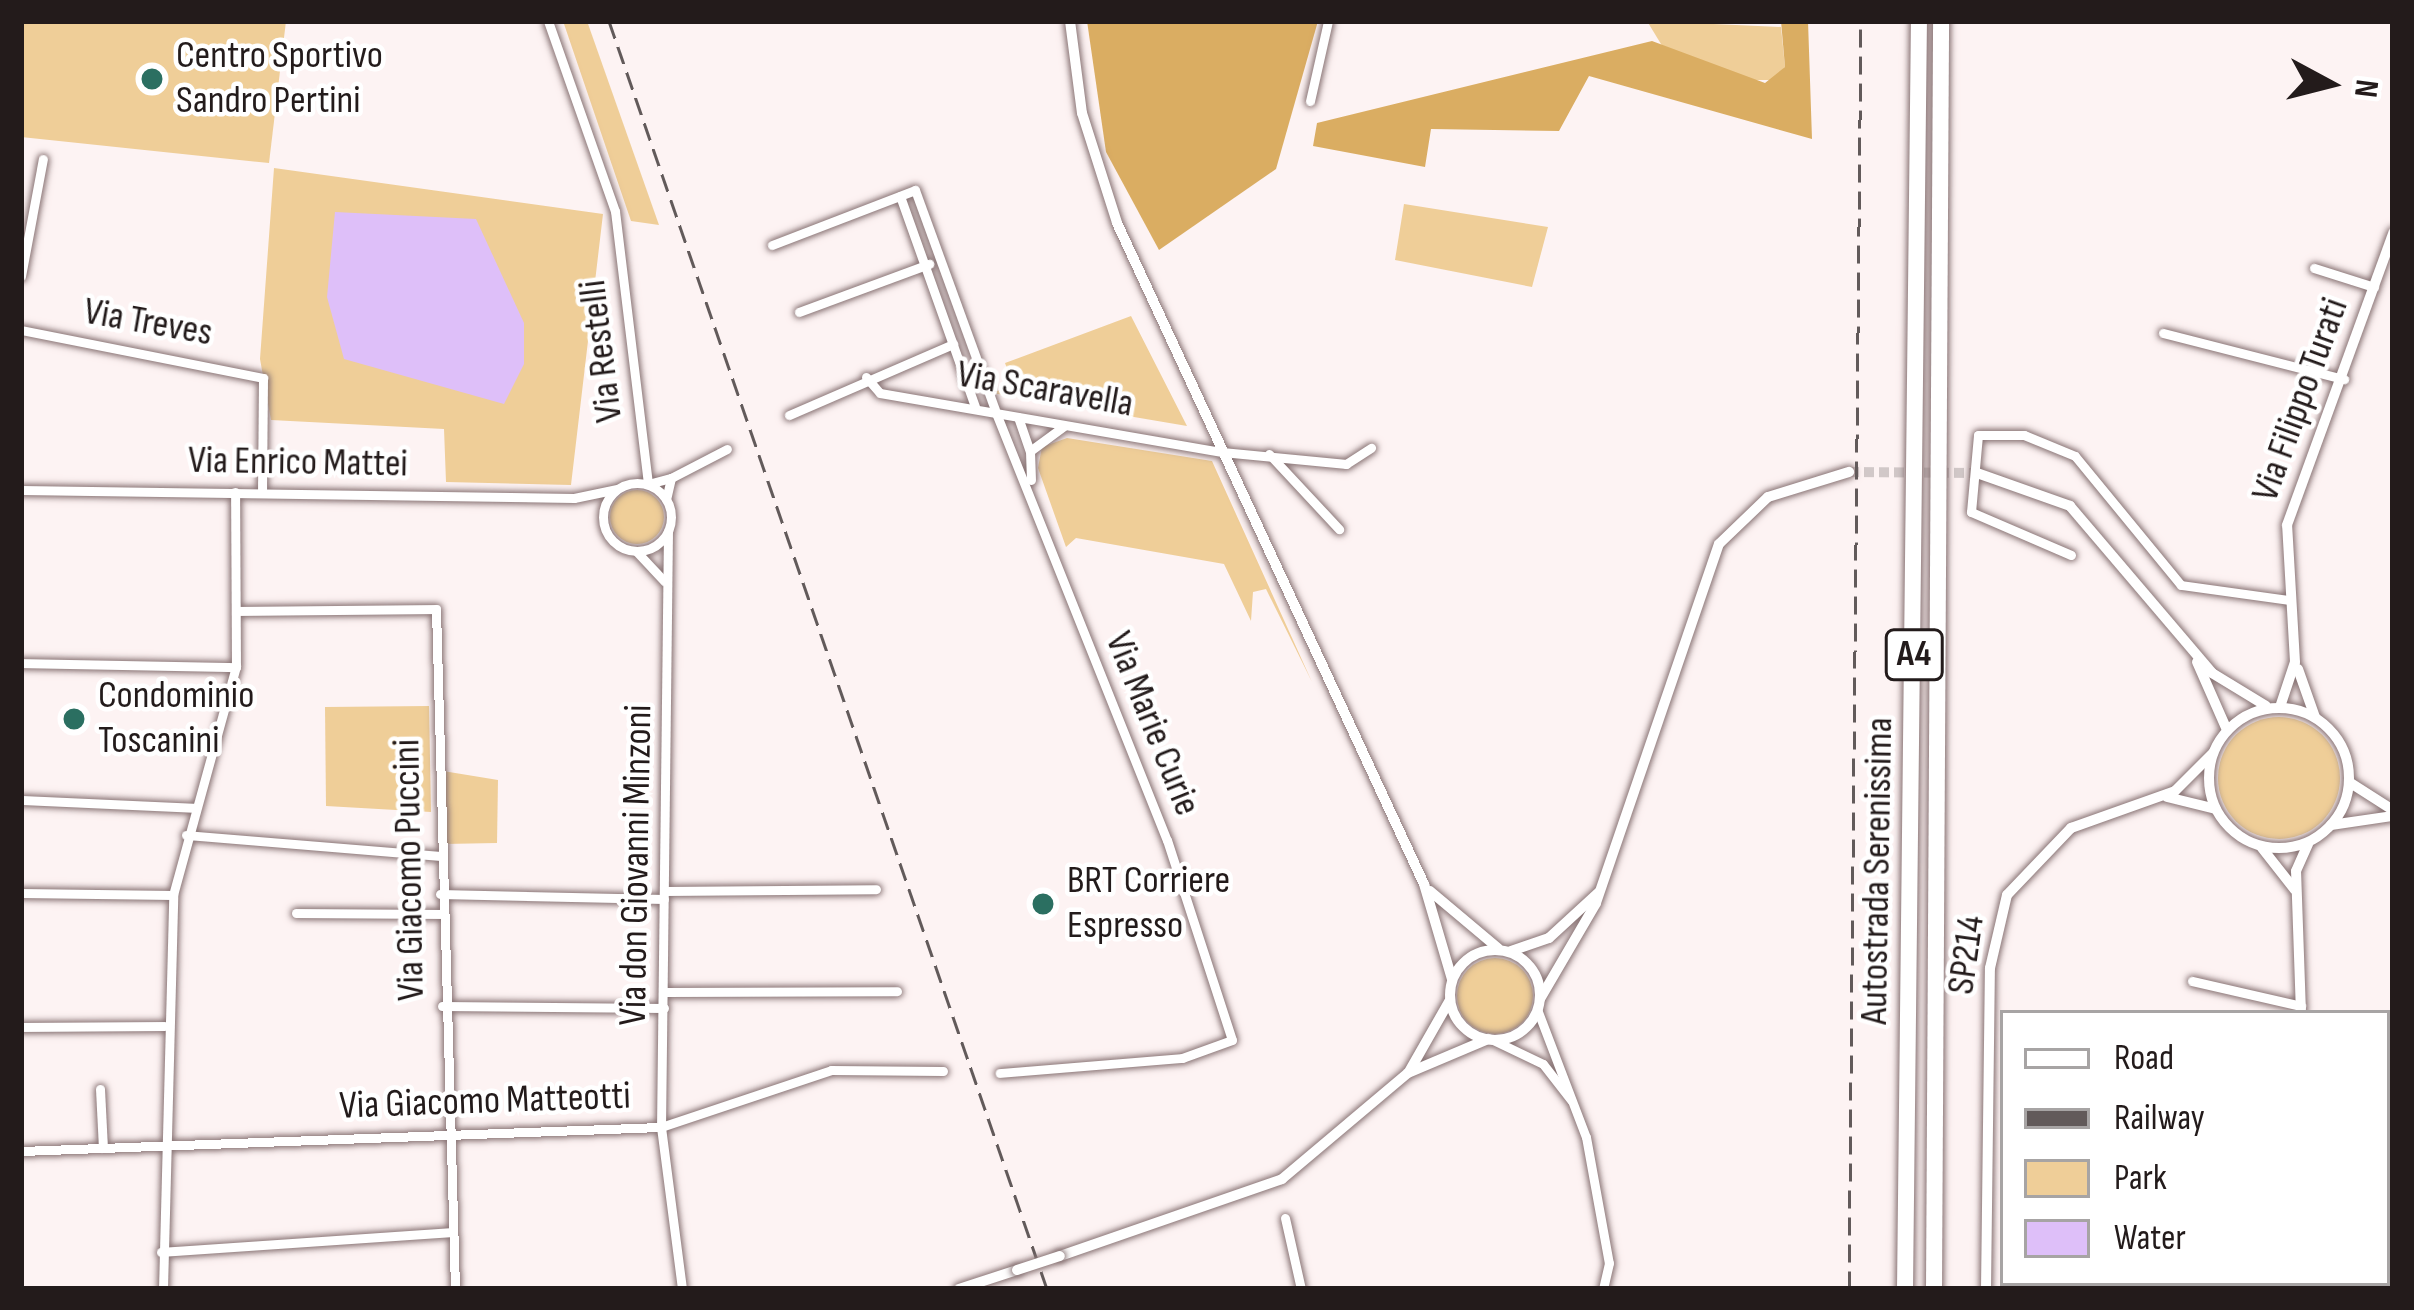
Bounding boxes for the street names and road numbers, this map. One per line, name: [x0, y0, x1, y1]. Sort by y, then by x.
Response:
street label: Via Restelli: [570, 277, 634, 425]
street label: Via Treves: [80, 289, 216, 357]
street label: Via Filippo Turati: [2243, 292, 2359, 508]
street label: Via Scaravella: [953, 351, 1137, 429]
street label: Via Enrico Mattei: [188, 438, 408, 488]
street label: Via Marie Curie: [1094, 625, 1210, 823]
road number: A4: [1884, 625, 1944, 685]
street label: Via don Giovanni Minzoni: [611, 704, 663, 1026]
street label: Autostrada Serenissima: [1852, 717, 1904, 1025]
street label: Via Giacomo Puccini: [384, 739, 436, 1001]
street label: SP214: [1938, 913, 1996, 997]
street label: Via Giacomo Matteotti: [339, 1074, 631, 1130]

